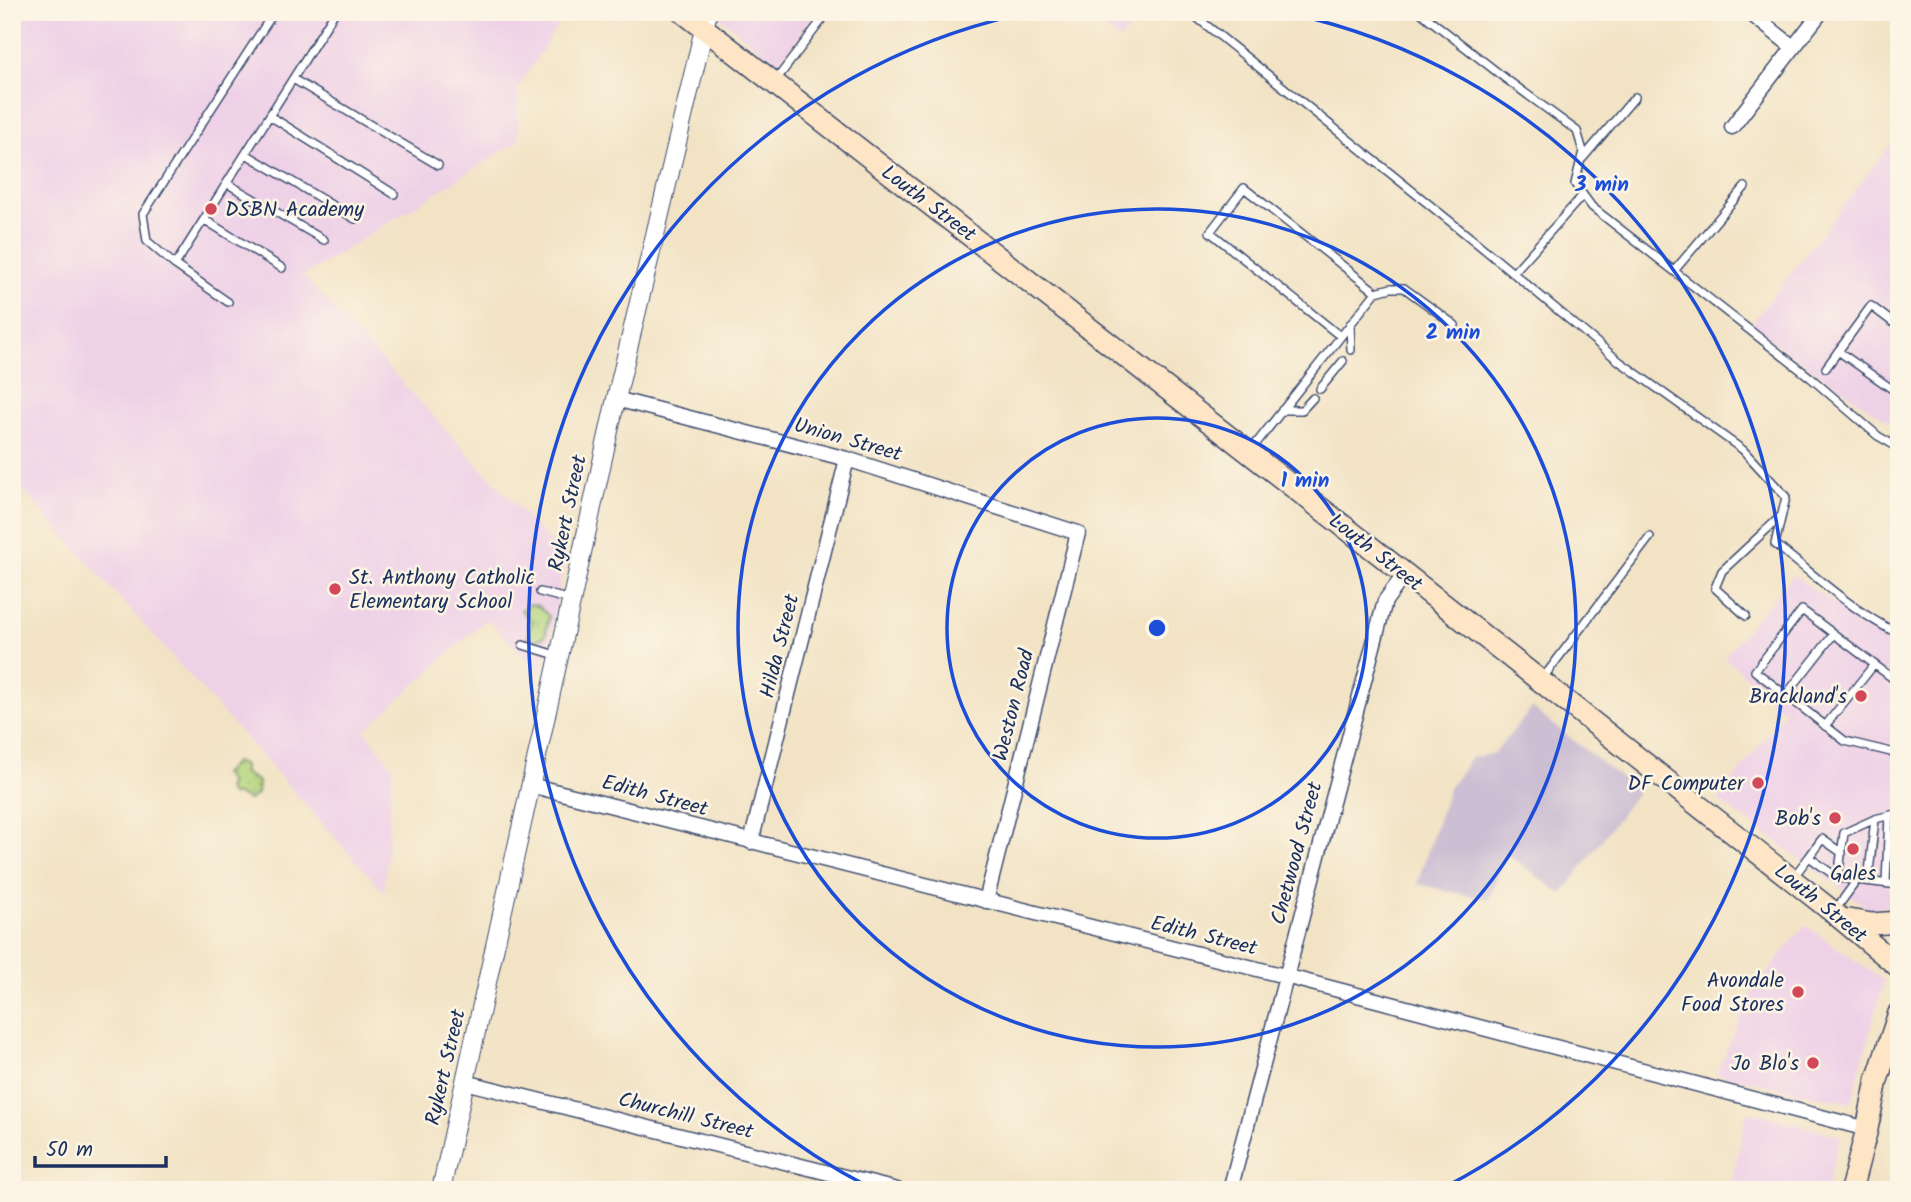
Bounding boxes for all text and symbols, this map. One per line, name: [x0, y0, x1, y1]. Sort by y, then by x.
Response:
street label: Louth Street: [873, 157, 984, 252]
text: 3 min: [1574, 169, 1629, 202]
place label: DSBN Academy: [225, 194, 364, 227]
marker: DSBN Academy: [203, 201, 219, 217]
text: 2 min: [1426, 317, 1480, 350]
street label: Union Street: [790, 409, 906, 472]
street label: Rykert Street: [540, 451, 597, 575]
text: 1 min: [1281, 465, 1329, 498]
street label: Louth Street: [1321, 506, 1430, 601]
place label: St. Anthony Catholic Elementary School: [349, 562, 535, 619]
marker: St. Anthony Catholic Elementary School: [327, 581, 343, 597]
street label: Hilda Street: [752, 590, 810, 702]
centre of rings: [1145, 616, 1169, 640]
street label: Weston Road: [985, 645, 1044, 765]
place label: Brackland's: [1749, 681, 1847, 714]
marker: Brackland's: [1853, 688, 1869, 704]
street label: Edith Street: [598, 766, 712, 827]
place label: DF Computer: [1628, 768, 1745, 801]
marker: DF Computer: [1750, 775, 1766, 791]
street label: Chetwood Street: [1263, 777, 1333, 929]
place label: Bob's: [1775, 803, 1821, 836]
marker: Bob's: [1827, 810, 1843, 826]
marker: Gales: [1845, 841, 1861, 857]
street label: Louth Street: [1766, 856, 1875, 953]
place label: Gales: [1830, 858, 1876, 891]
street label: Edith Street: [1147, 907, 1261, 966]
place label: Avondale Food Stores: [1681, 965, 1785, 1022]
marker: Avondale Food Stores: [1790, 984, 1806, 1000]
street label: Rykert Street: [417, 1005, 476, 1129]
place label: Jo Blo's: [1731, 1048, 1799, 1081]
marker: Jo Blo's: [1805, 1055, 1821, 1071]
street label: Churchill Street: [614, 1084, 758, 1149]
scale bar: [35, 1125, 166, 1169]
text: 50 m: [46, 1134, 93, 1167]

